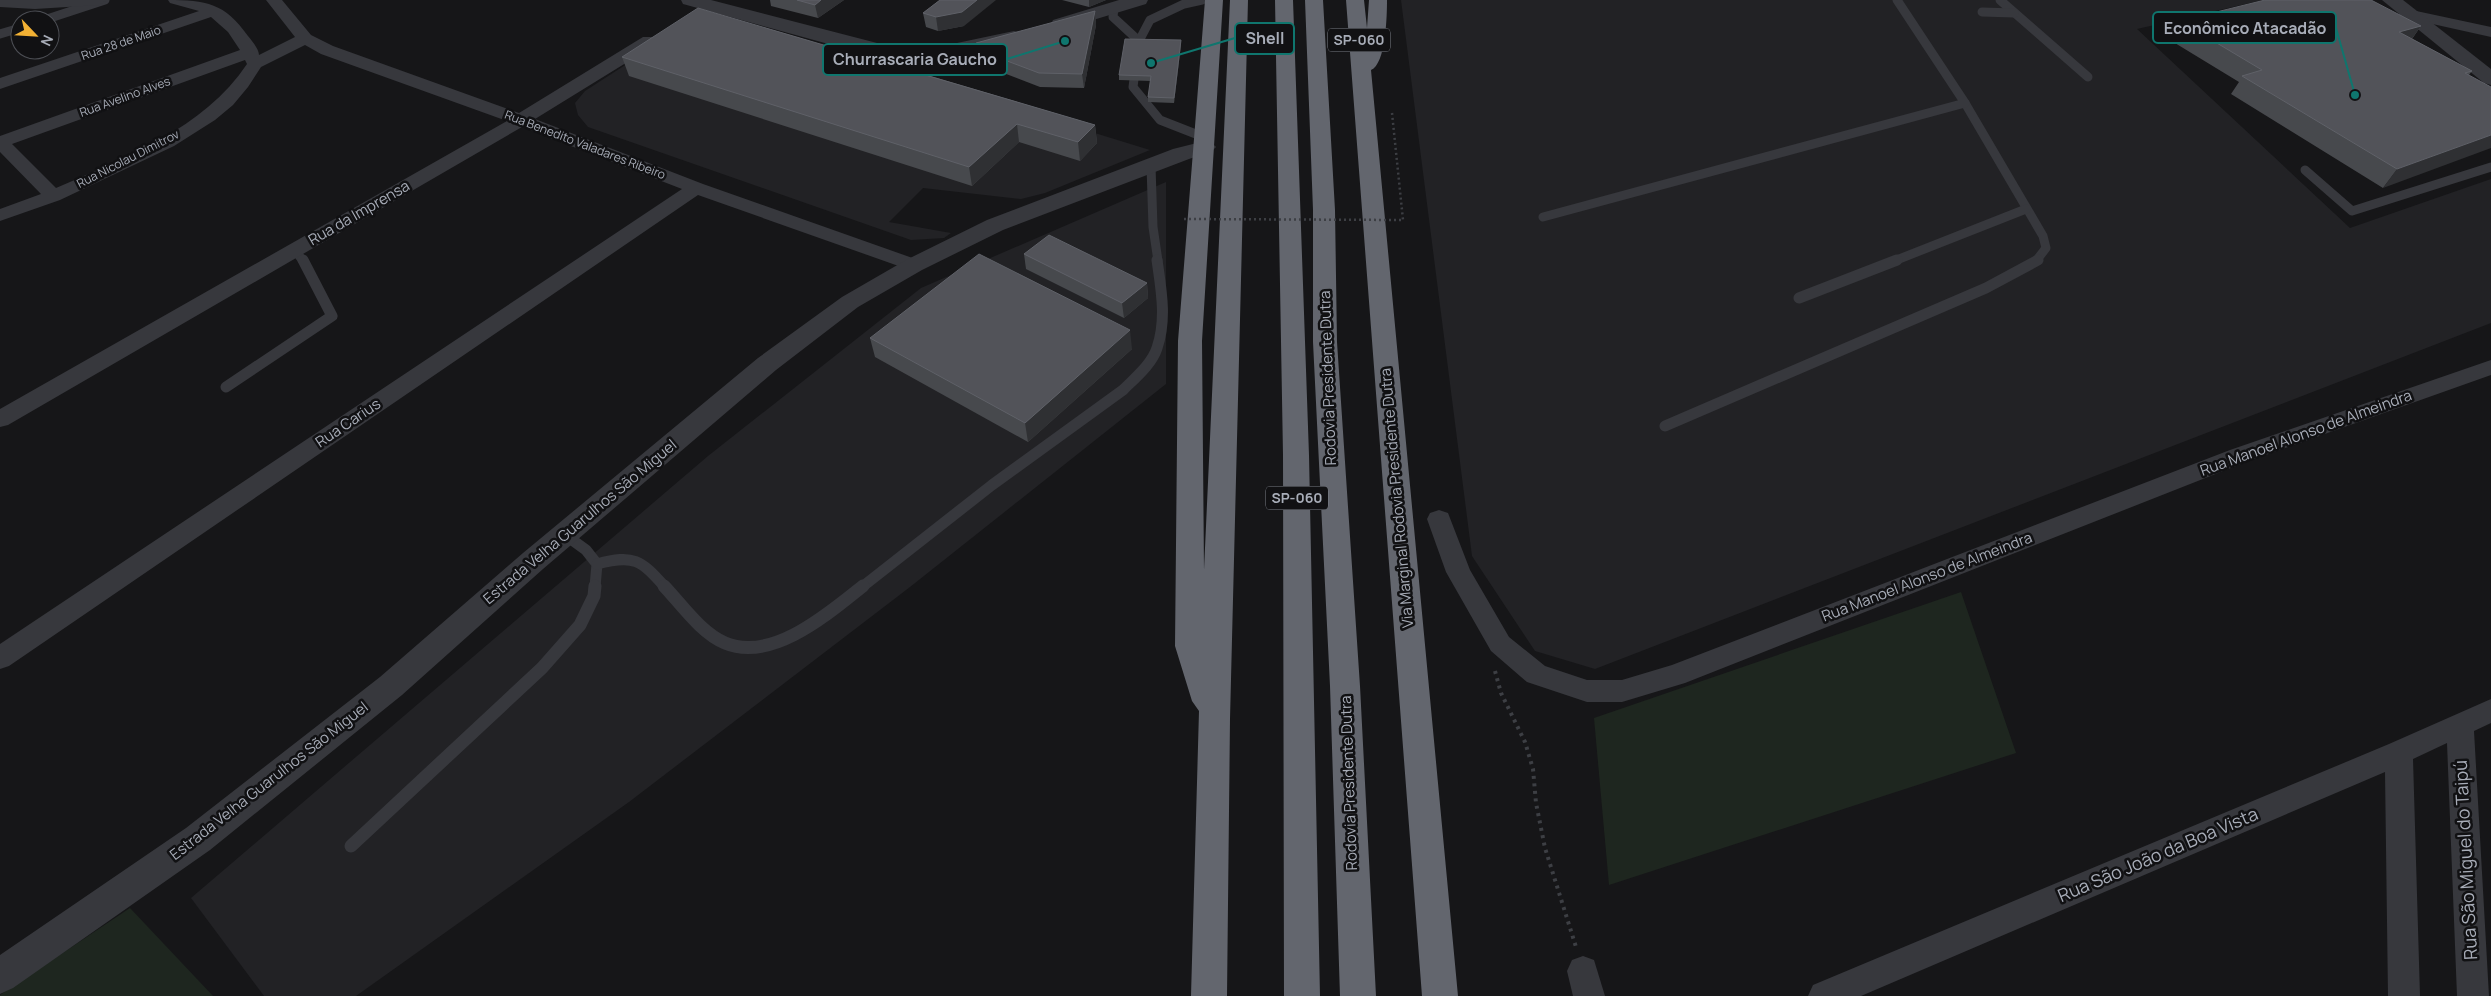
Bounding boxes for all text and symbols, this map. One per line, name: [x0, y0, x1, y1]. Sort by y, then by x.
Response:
north arrow: [10, 10, 60, 60]
callout: Econômico Atacadão: [2153, 12, 2336, 43]
text: Econômico Atacadão: [2164, 17, 2326, 39]
street label: Rua 28 de Maio: [79, 21, 163, 64]
callout: Shell: [1235, 23, 1294, 54]
text: Shell: [1245, 27, 1285, 49]
road number: SP-060: [1328, 28, 1390, 52]
text: N: [36, 32, 58, 49]
callout: Churrascaria Gaucho: [823, 44, 1007, 75]
text: Churrascaria Gaucho: [833, 48, 997, 70]
street label: Rua Avelino Alves: [77, 72, 173, 121]
street label: Rua Benedito Valadares Ribeiro: [502, 106, 668, 183]
street label: Rua Nicolau Dimitrov: [74, 125, 182, 192]
street label: Rua da Imprensa: [304, 175, 413, 250]
street label: Rodovia Presidente Dutra: [1314, 290, 1341, 466]
street label: Via Marginal Rodovia Presidente Dutra: [1375, 367, 1418, 629]
street label: Rua Manoel Alonso de Almeindra: [2197, 384, 2415, 481]
street label: Rua Carius: [311, 393, 385, 452]
street label: Estrada Velha Guarulhos São Miguel: [478, 434, 681, 609]
road number: SP-060: [1266, 486, 1328, 509]
street label: Rua Manoel Alonso de Almeindra: [1819, 527, 2035, 626]
street label: Rodovia Presidente Dutra: [1335, 695, 1362, 871]
street label: Estrada Velha Guarulhos São Miguel: [165, 696, 372, 865]
street label: Rua São Miguel do Taipú: [2448, 760, 2482, 961]
street label: Rua São João da Boa Vista: [2054, 801, 2261, 907]

